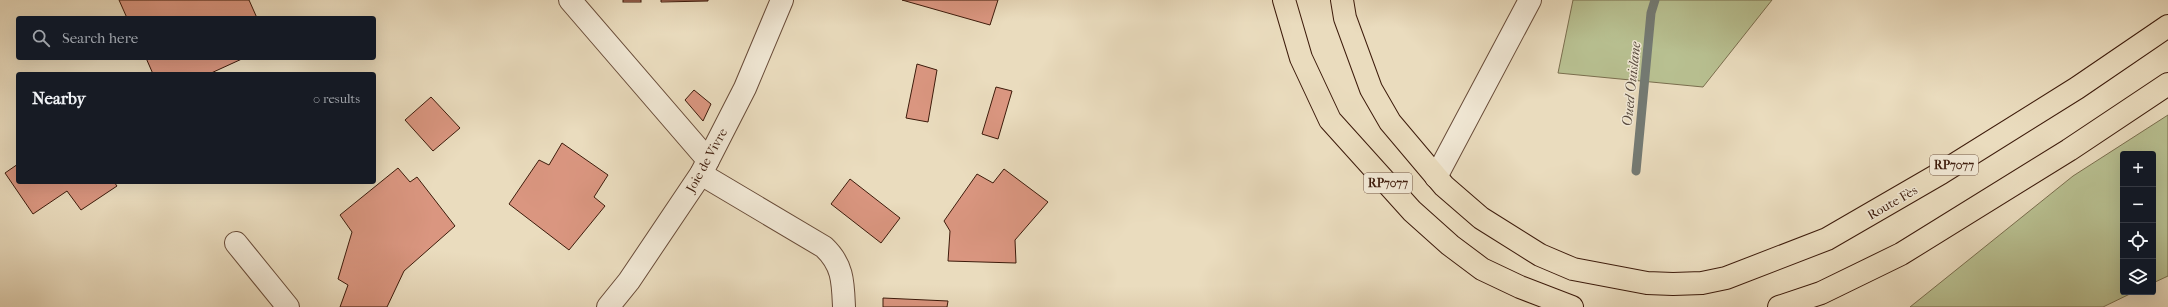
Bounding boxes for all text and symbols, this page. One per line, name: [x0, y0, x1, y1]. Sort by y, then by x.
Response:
search box: [16, 16, 376, 60]
icon: search: [30, 27, 52, 49]
text: Search here: [62, 29, 138, 47]
water label: Oued Ouislane: [1619, 41, 1644, 127]
text: Nearby: [32, 88, 86, 108]
text: 0 results: [313, 91, 360, 106]
street label: Joie de Vivre: [682, 125, 730, 196]
map controls: [2120, 151, 2156, 295]
button: +: [2120, 151, 2156, 187]
road number: RP7077: [1930, 155, 1978, 175]
road number: RP7077: [1364, 173, 1412, 193]
street label: Route Fès: [1865, 182, 1920, 223]
button: −: [2120, 187, 2156, 223]
button: locate: [2120, 223, 2156, 259]
button: layers: [2120, 259, 2156, 295]

